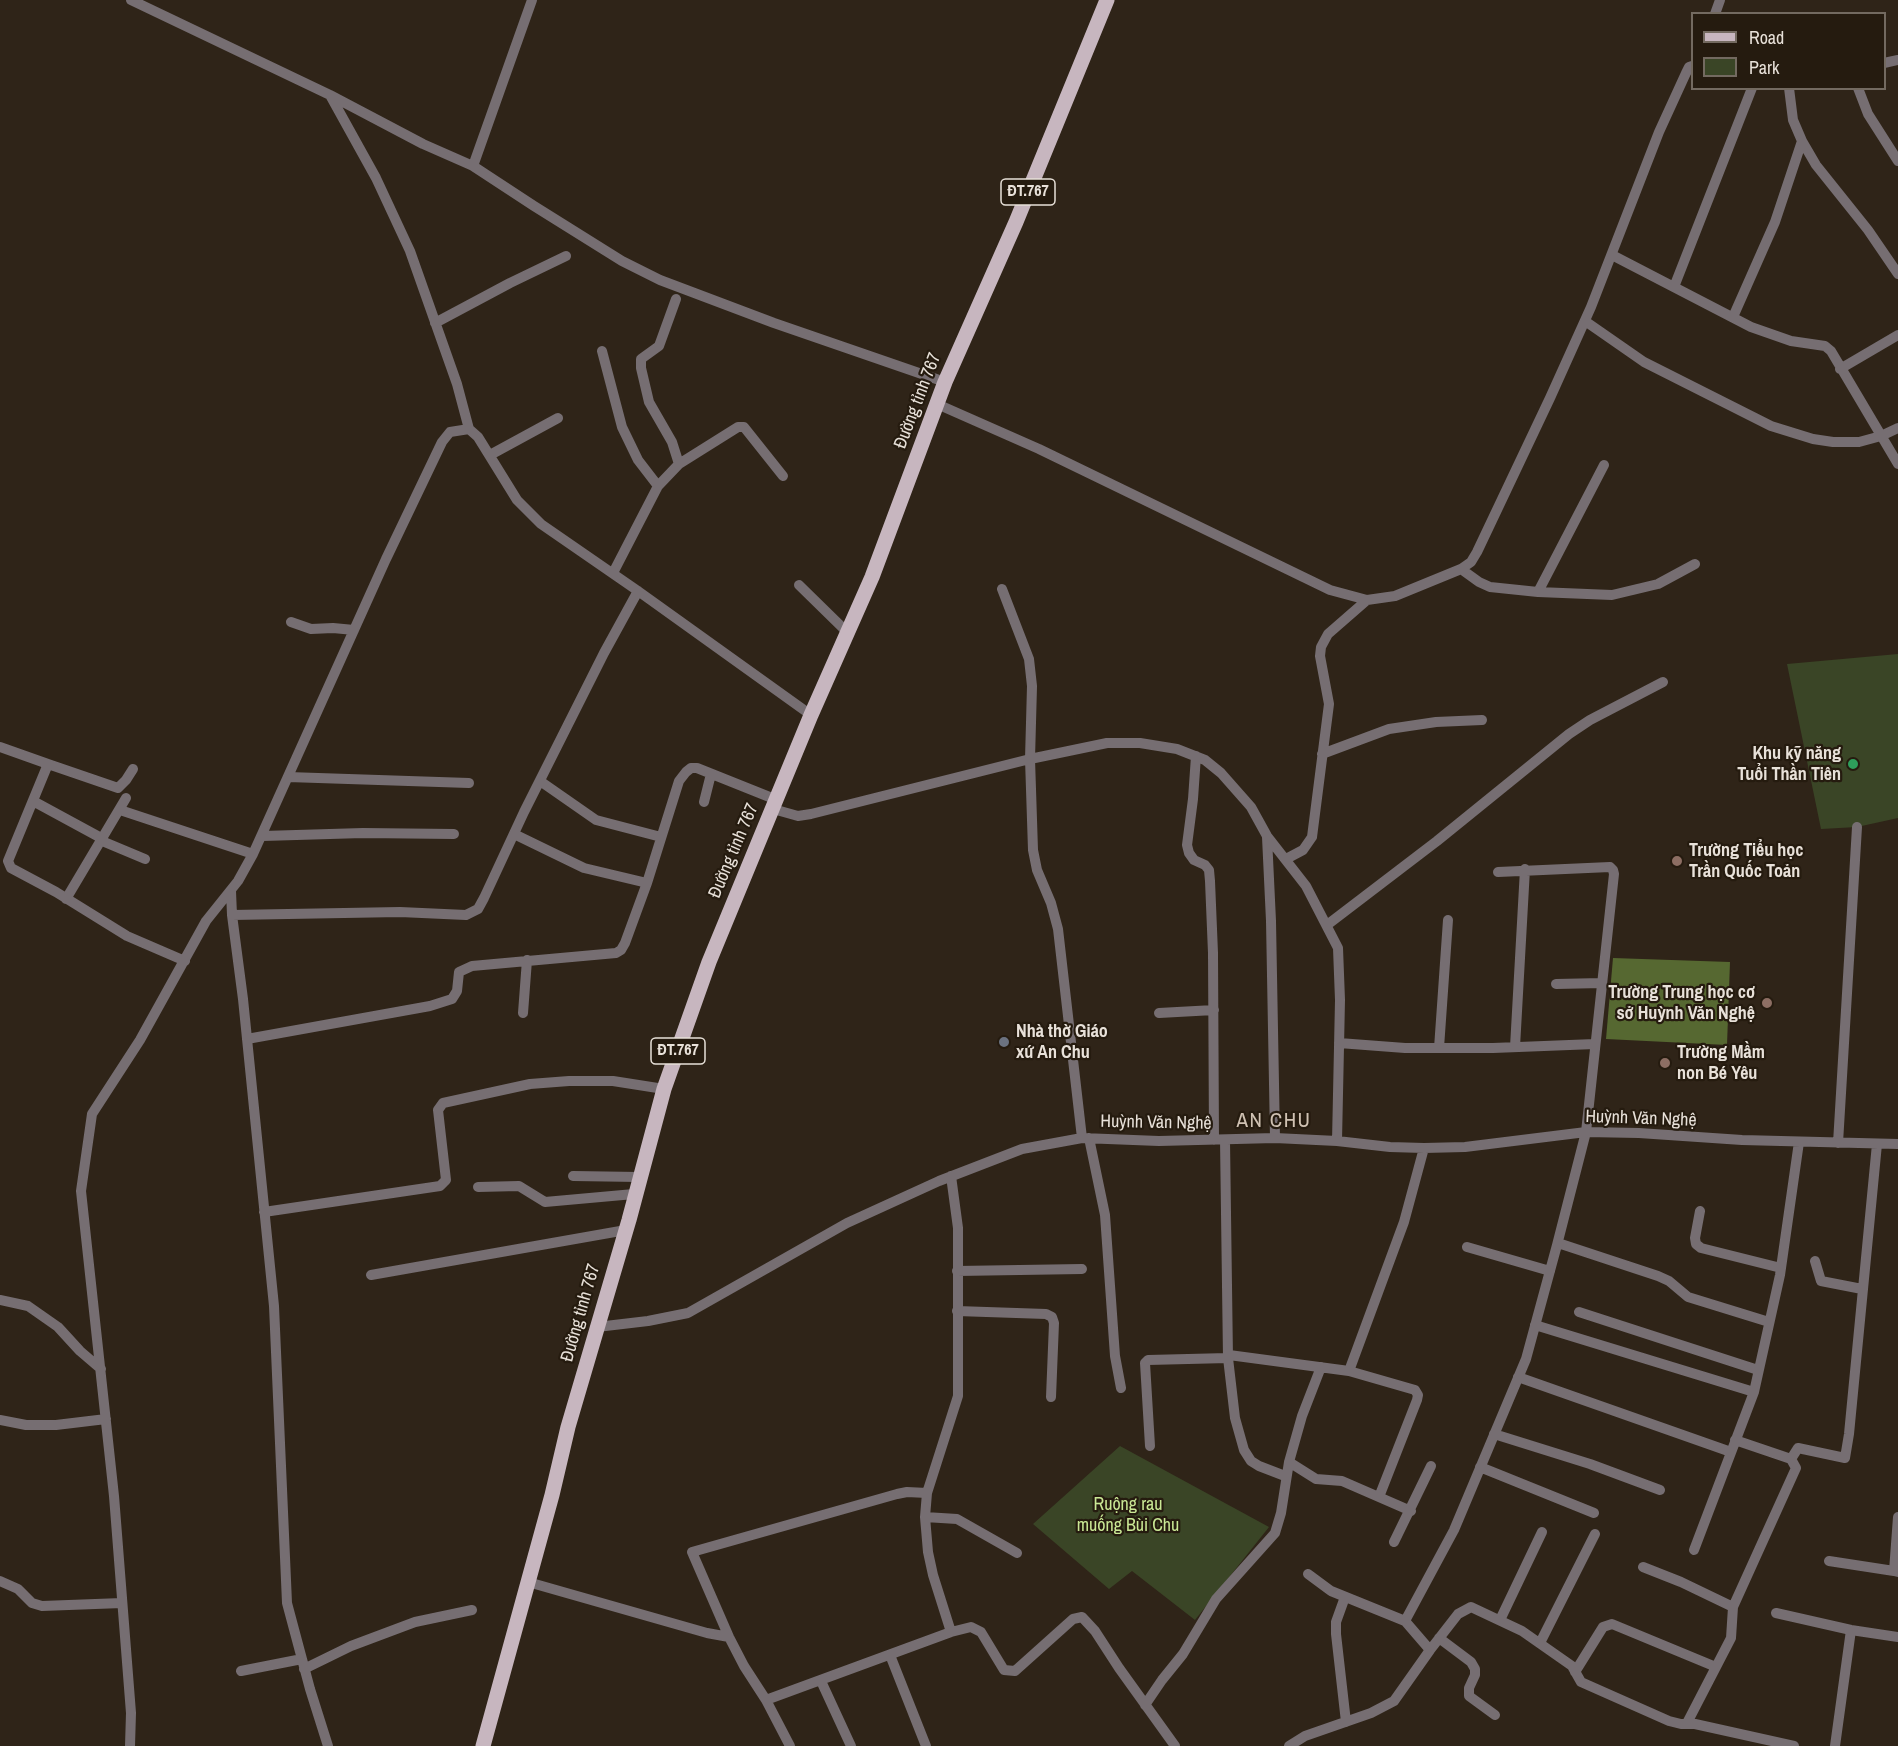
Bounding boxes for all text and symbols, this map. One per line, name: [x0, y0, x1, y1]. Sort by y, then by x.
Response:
legend: [1691, 12, 1886, 90]
text: Road: [1749, 25, 1784, 50]
text: Park: [1749, 55, 1779, 80]
road number: ĐT.767: [1001, 179, 1055, 205]
street label: Đường tỉnh 767: [890, 350, 946, 452]
place label: Khu kỹ năng Tuổi Thần Tiên: [1737, 743, 1841, 786]
marker: Khu kỹ năng Tuổi Thần Tiên: [1846, 757, 1860, 771]
street label: Đường tỉnh 767: [704, 800, 764, 902]
place label: Trường Tiểu học Trần Quốc Toản: [1689, 840, 1804, 882]
marker: Trường Tiểu học Trần Quốc Toản: [1670, 854, 1684, 868]
place label: Trường Trung học cơ sở Huỳnh Văn Nghệ: [1608, 982, 1755, 1024]
marker: Trường Trung học cơ sở Huỳnh Văn Nghệ: [1760, 996, 1774, 1010]
place label: Nhà thờ Giáo xứ An Chu: [1016, 1021, 1108, 1064]
marker: Nhà thờ Giáo xứ An Chu: [997, 1035, 1011, 1049]
road number: ĐT.767: [651, 1038, 705, 1064]
place label: Trường Mầm non Bé Yêu: [1677, 1042, 1765, 1084]
marker: Trường Mầm non Bé Yêu: [1658, 1056, 1672, 1070]
street label: Huỳnh Văn Nghệ: [1585, 1106, 1697, 1132]
district label: AN CHU: [1236, 1108, 1312, 1134]
street label: Huỳnh Văn Nghệ: [1100, 1111, 1212, 1135]
street label: Đường tỉnh 767: [557, 1262, 605, 1364]
park label: Ruộng rau muống Bùi Chu: [1077, 1494, 1179, 1537]

